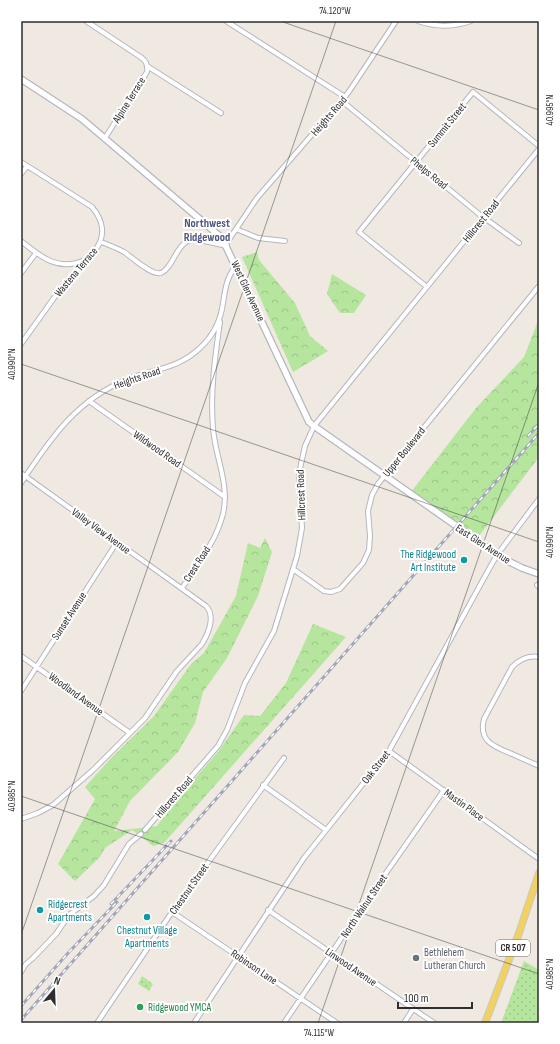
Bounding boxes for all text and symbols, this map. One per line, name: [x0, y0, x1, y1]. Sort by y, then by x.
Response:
text: 74.120°W: [319, 5, 351, 17]
street label: Alpine Terrace: [109, 75, 148, 126]
street label: Heights Road: [308, 93, 350, 139]
text: 40.995°N: [544, 95, 556, 125]
street label: Summit Street: [425, 100, 469, 150]
street label: Phelps Road: [408, 154, 451, 192]
street label: Hillcrest Road: [460, 197, 502, 245]
district label: Northwest Ridgewood: [184, 216, 230, 245]
street label: Wastena Terrace: [51, 245, 101, 299]
street label: West Glen Avenue: [228, 258, 268, 324]
text: 40.990°N: [6, 348, 18, 380]
street label: Heights Road: [112, 364, 162, 392]
street label: Upper Boulevard: [380, 424, 428, 479]
street label: Wildwood Road: [130, 428, 184, 471]
street label: Hillcrest Road: [294, 469, 308, 521]
street label: Valley View Avenue: [69, 505, 133, 557]
street label: East Glen Avenue: [453, 521, 513, 567]
text: 40.990°N: [544, 526, 556, 558]
street label: Crest Road: [181, 543, 214, 584]
place label: The Ridgewood Art Institute: [400, 548, 456, 574]
marker: The Ridgewood Art Institute: [459, 555, 469, 565]
street label: Sunset Avenue: [49, 590, 89, 642]
street label: Woodland Avenue: [46, 670, 106, 718]
street label: Oak Street: [359, 747, 393, 786]
street label: Hillcrest Road: [152, 773, 196, 820]
text: 40.985°N: [6, 781, 18, 811]
street label: Mastin Place: [441, 786, 487, 824]
street label: Chestnut Street: [167, 860, 212, 917]
street label: North Walnut Street: [338, 871, 390, 940]
place label: Ridgecrest Apartments: [47, 898, 92, 924]
marker: Ridgecrest Apartments: [35, 905, 45, 915]
marker: Chestnut Village Apartments: [142, 912, 152, 922]
place label: Chestnut Village Apartments: [117, 924, 177, 950]
road number: CR 507: [496, 940, 530, 956]
street label: Linwood Avenue: [323, 945, 379, 989]
place label: Bethlehem Lutheran Church: [424, 946, 486, 972]
street label: Robinson Lane: [228, 947, 280, 987]
marker: Bethlehem Lutheran Church: [411, 953, 421, 963]
text: 40.985°N: [544, 959, 556, 989]
north arrow: [34, 970, 74, 1010]
text: N: [52, 974, 62, 988]
scale bar: [398, 984, 472, 1010]
text: 100 m: [404, 991, 429, 1006]
place label: Ridgewood YMCA: [148, 1001, 212, 1014]
marker: Ridgewood YMCA: [135, 1002, 145, 1012]
text: 74.115°W: [304, 1027, 335, 1039]

